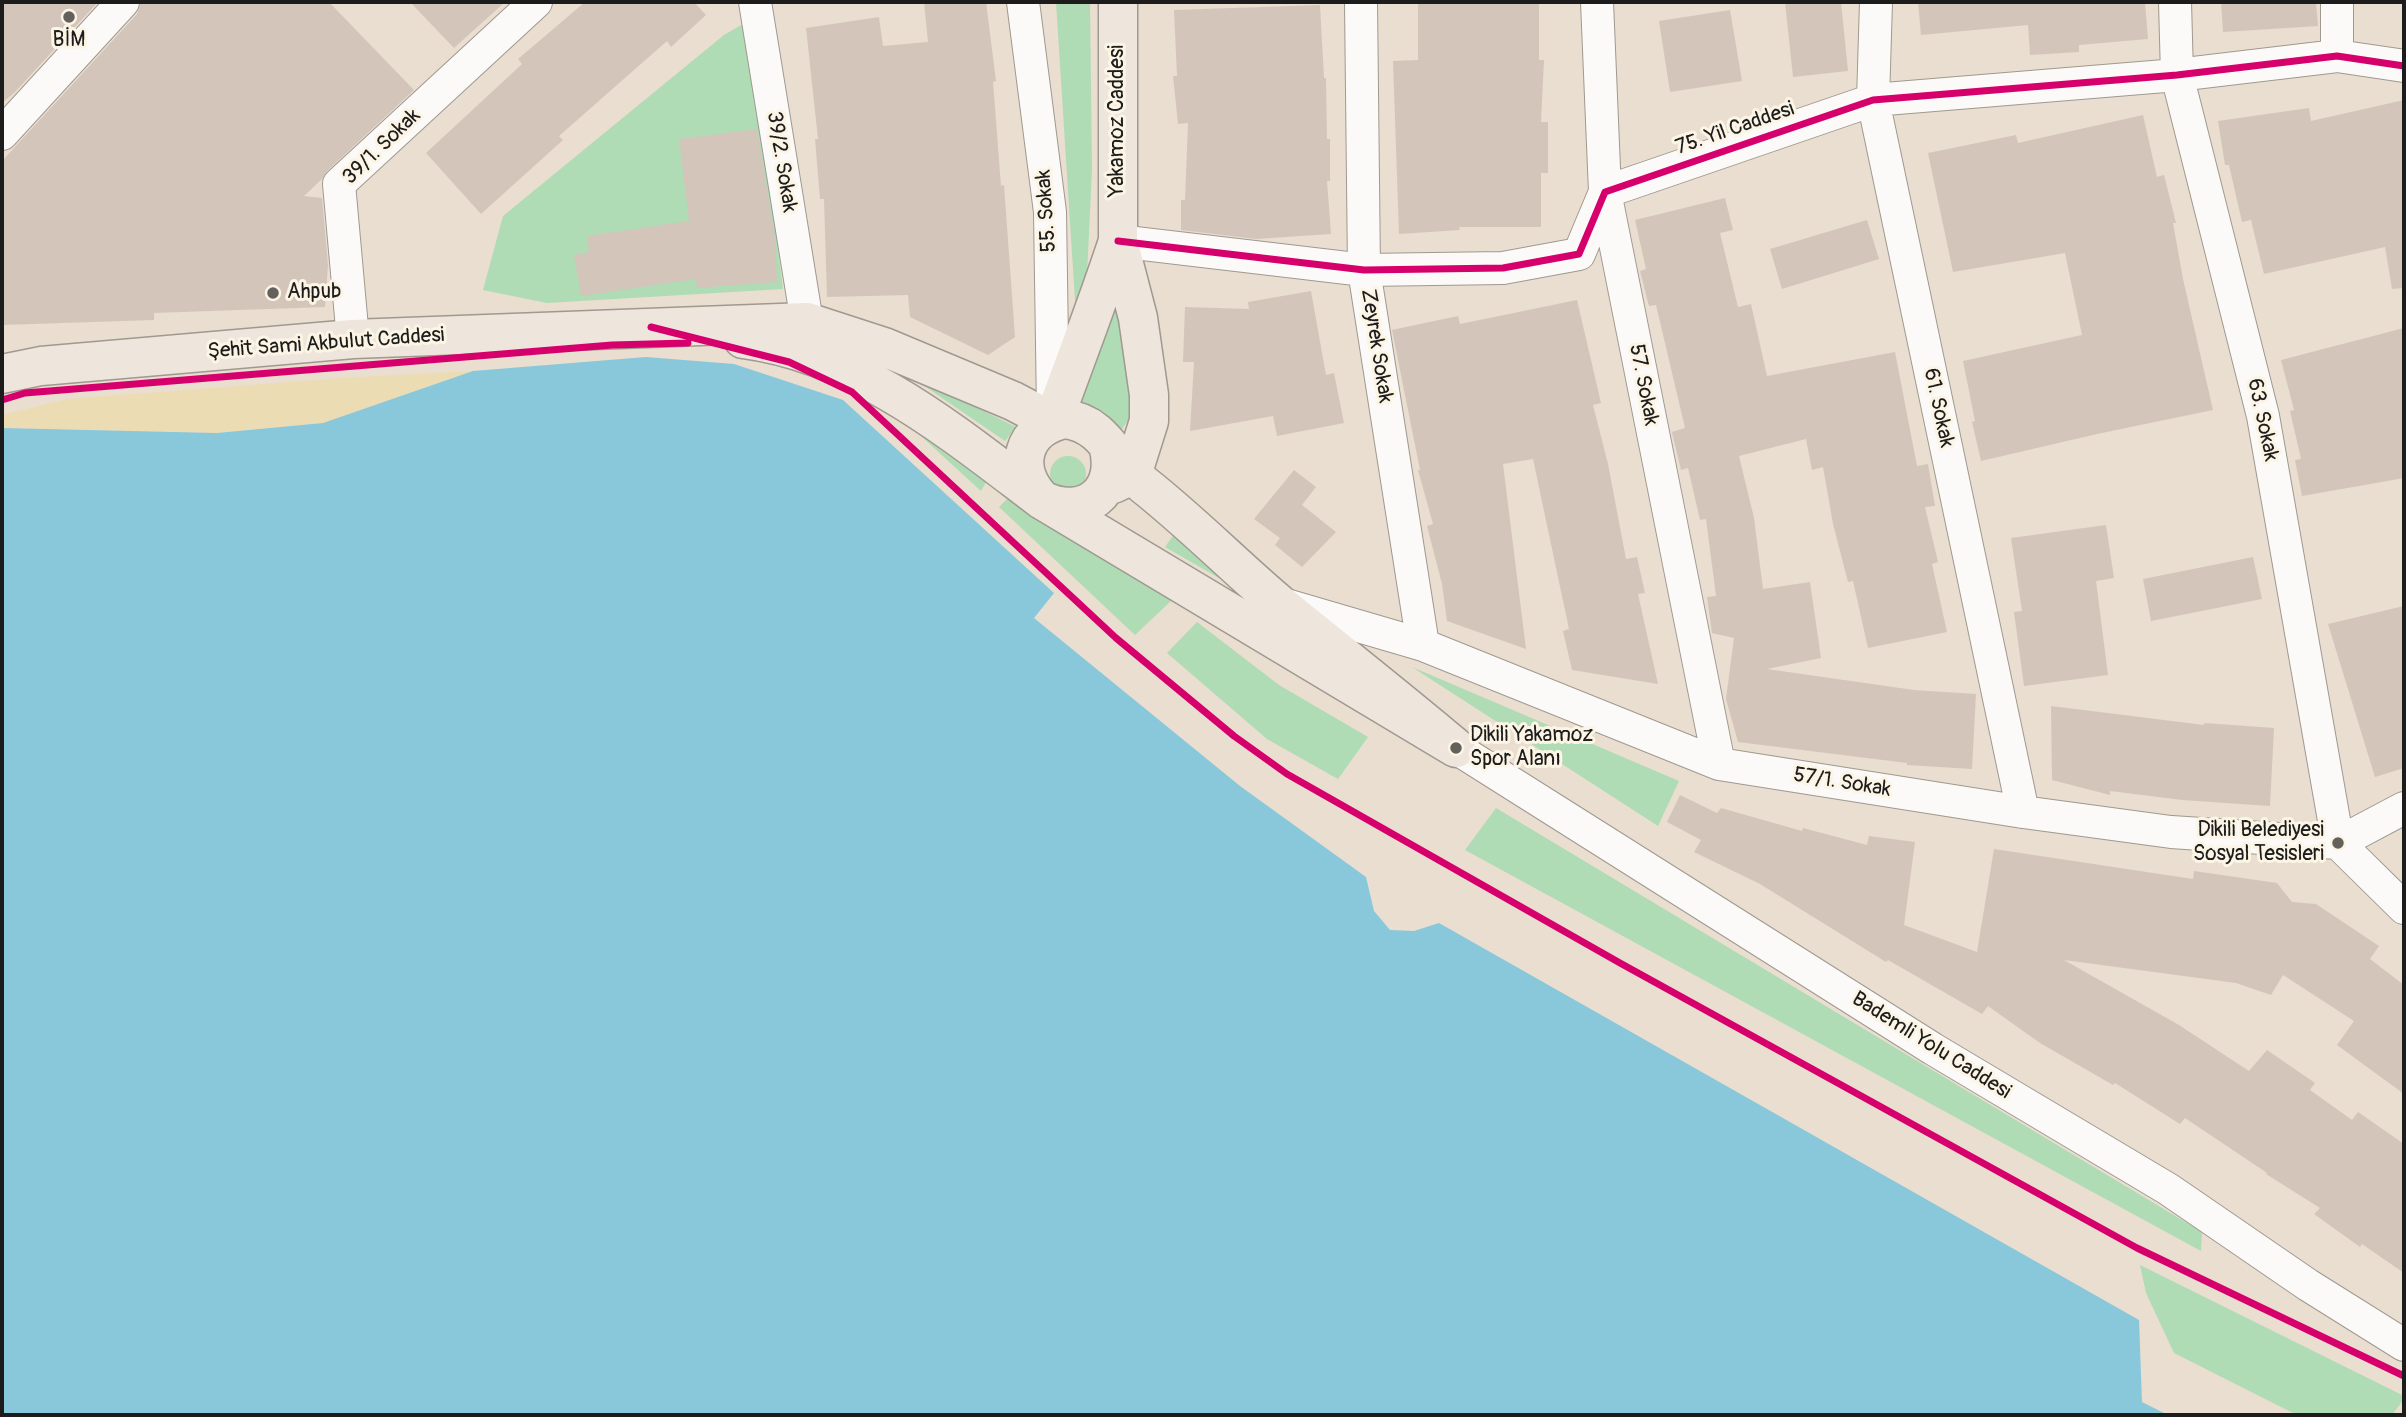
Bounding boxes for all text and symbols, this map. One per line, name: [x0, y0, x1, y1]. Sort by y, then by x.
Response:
marker: BİM: [61, 9, 77, 25]
place label: BİM: [53, 28, 85, 54]
street label: Yakamoz Caddesi: [1105, 45, 1131, 197]
street label: 75. Yil Caddesi: [1672, 97, 1798, 161]
street label: 39/1. Sokak: [338, 104, 426, 190]
street label: 39/2. Sokak: [761, 110, 801, 214]
street label: 55. Sokak: [1032, 169, 1062, 253]
place label: Ahpub: [287, 280, 341, 306]
marker: Ahpub: [265, 285, 281, 301]
street label: Zeyrek Sokak: [1355, 287, 1397, 405]
street label: Şehit Sami Akbulut Caddesi: [207, 323, 445, 365]
street label: 57. Sokak: [1623, 342, 1663, 428]
street label: 61. Sokak: [1917, 366, 1959, 450]
street label: 63. Sokak: [2241, 376, 2283, 464]
place label: Dikili Yakamoz Spor Alanı: [1470, 723, 1593, 773]
marker: Dikili Yakamoz Spor Alanı: [1448, 740, 1464, 756]
street label: 57/1. Sokak: [1792, 763, 1892, 803]
place label: Dikili Belediyesi Sosyal Tesisleri: [2193, 818, 2324, 868]
marker: Dikili Belediyesi Sosyal Tesisleri: [2330, 835, 2346, 851]
street label: Bademli Yolu Caddesi: [1847, 987, 2015, 1105]

